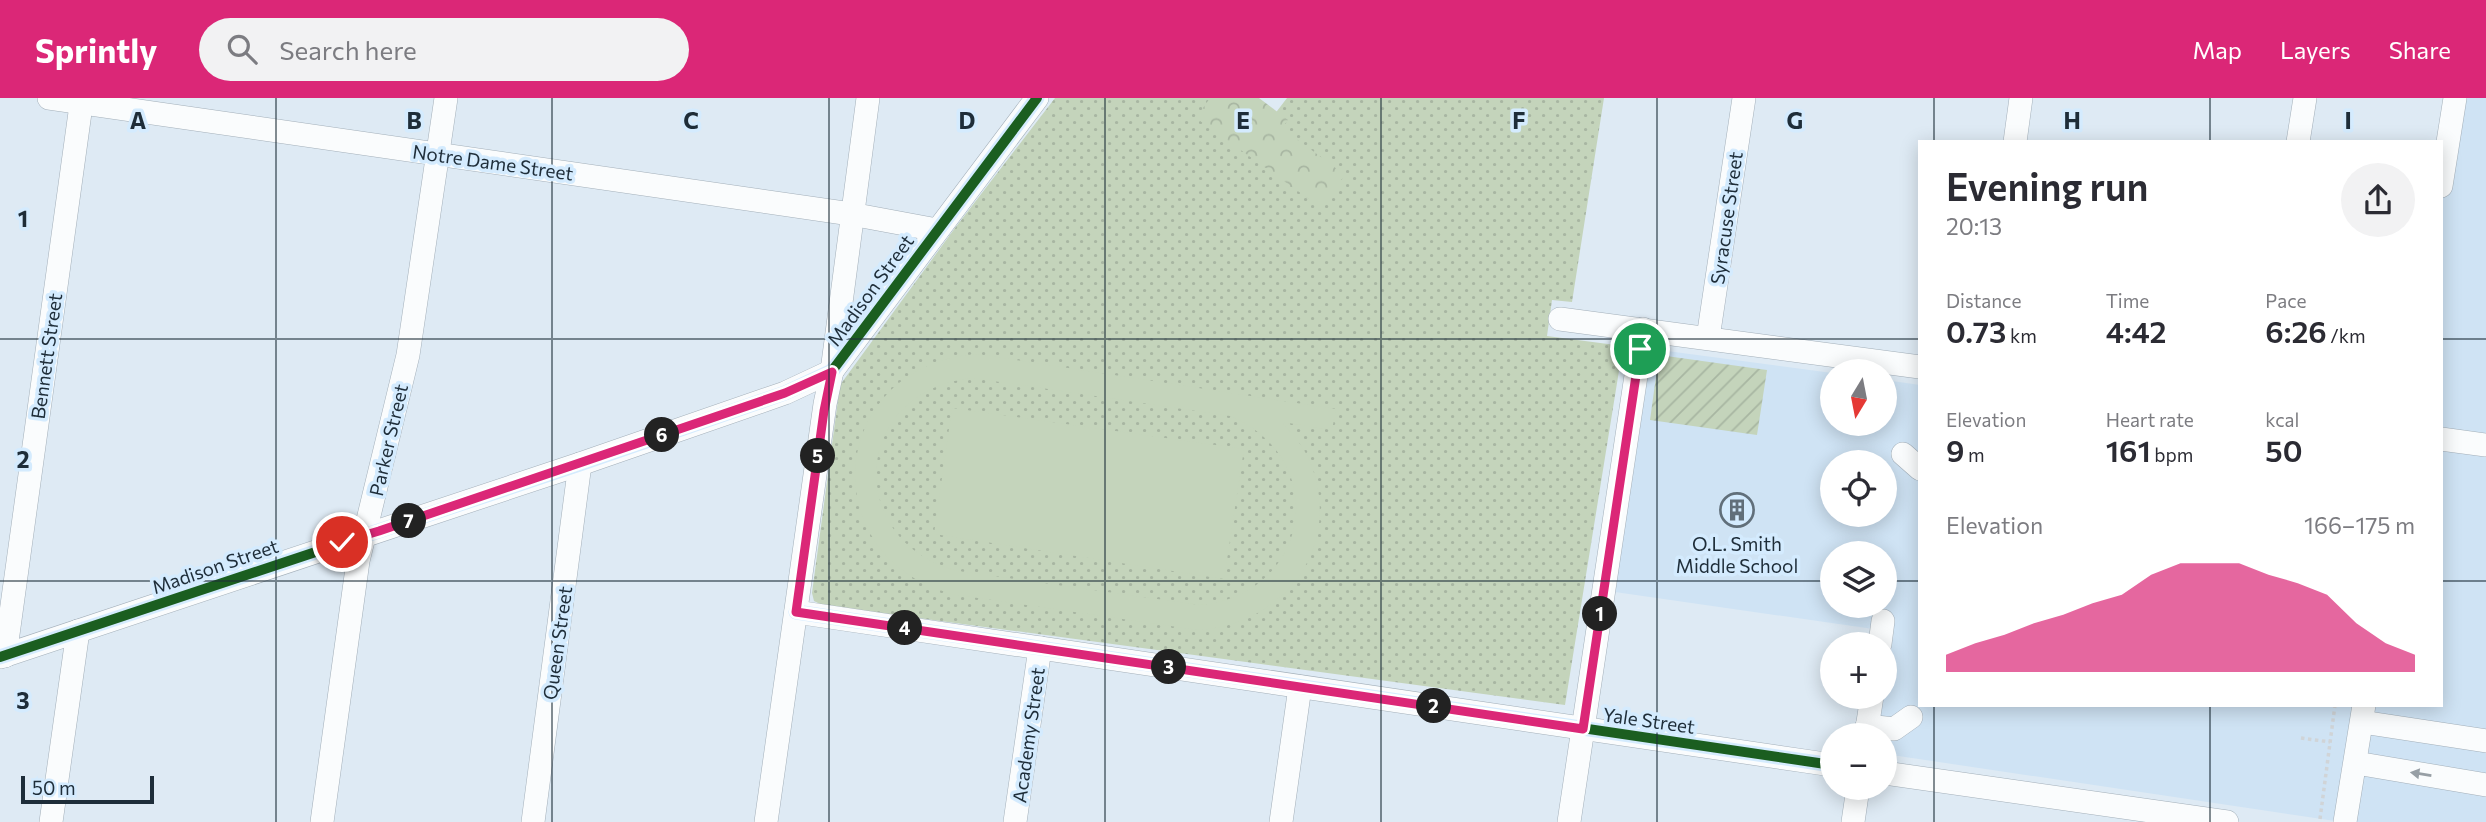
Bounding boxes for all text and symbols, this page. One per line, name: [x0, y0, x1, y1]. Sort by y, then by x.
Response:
search box: [199, 18, 689, 81]
text: Sprintly: [35, 29, 157, 70]
icon: search: [223, 30, 261, 68]
text: Search here: [279, 34, 417, 65]
text: Map: [2193, 35, 2242, 64]
text: Layers: [2280, 35, 2351, 64]
text: Share: [2389, 35, 2451, 64]
text: A: [130, 106, 147, 134]
text: B: [406, 106, 422, 134]
text: C: [683, 106, 699, 134]
text: D: [959, 106, 976, 134]
text: E: [1236, 106, 1250, 134]
text: F: [1512, 106, 1526, 134]
text: G: [1787, 106, 1803, 134]
text: H: [2063, 106, 2081, 134]
text: I: [2344, 106, 2352, 134]
street label: Notre Dame Street: [411, 139, 575, 185]
street label: Syracuse Street: [1705, 150, 1747, 286]
text: Evening run: [1946, 162, 2149, 209]
button: share: [2341, 163, 2415, 237]
text: 1: [18, 204, 28, 232]
text: 20:13: [1946, 212, 2002, 240]
street label: Madison Street: [822, 230, 918, 350]
text: Distance: [1946, 289, 2022, 312]
text: Time: [2106, 289, 2149, 312]
text: Pace: [2265, 289, 2307, 312]
street label: Bennett Street: [26, 291, 66, 420]
text: 0.73: [1946, 312, 2006, 349]
text: 4:42: [2106, 312, 2166, 349]
text: 6:26: [2265, 312, 2327, 349]
pin: [1610, 319, 1670, 379]
text: km: [2006, 324, 2037, 347]
text: /km: [2327, 324, 2366, 347]
icon: arrive: [1621, 330, 1659, 368]
north arrow: [1820, 359, 1897, 436]
map controls: [1820, 359, 1897, 800]
street label: Parker Street: [364, 382, 412, 498]
text: Elevation: [1946, 408, 2026, 431]
text: Heart rate: [2106, 408, 2194, 431]
text: kcal: [2265, 408, 2299, 431]
pin: 6: [644, 418, 680, 452]
text: 6: [656, 423, 667, 446]
text: 9: [1946, 431, 1964, 468]
text: 161: [2106, 431, 2151, 468]
text: 50: [2265, 431, 2303, 468]
pin: 5: [800, 438, 836, 474]
text: m: [1964, 443, 1985, 466]
text: bpm: [2151, 443, 2193, 466]
text: 5: [812, 444, 823, 467]
text: 2: [16, 445, 30, 473]
button: locate: [1820, 450, 1897, 527]
building icon: O.L. Smith Middle School: [1718, 491, 1756, 529]
pin: 7: [392, 504, 426, 538]
text: 7: [403, 509, 414, 532]
text: Elevation: [1946, 511, 2043, 539]
text: 166–175 m: [2304, 511, 2415, 539]
pin: [312, 512, 372, 572]
icon: check: [323, 523, 361, 561]
place label: O.L. Smith Middle School: [1676, 532, 1798, 577]
street label: Madison Street: [149, 534, 281, 598]
button: layers: [1820, 541, 1897, 618]
street label: Queen Street: [538, 585, 576, 701]
pin: 1: [1582, 596, 1618, 632]
text: 1: [1595, 602, 1604, 625]
pin: 4: [888, 610, 922, 646]
text: 4: [899, 616, 910, 639]
button: +: [1820, 632, 1897, 709]
pin: 3: [1152, 650, 1186, 684]
text: 3: [1163, 655, 1174, 678]
street label: Academy Street: [1007, 666, 1049, 804]
text: 3: [16, 686, 30, 714]
pin: 2: [1416, 688, 1452, 724]
text: 2: [1428, 694, 1439, 717]
street label: Yale Street: [1602, 702, 1697, 738]
button: −: [1820, 723, 1897, 800]
one-way arrow: [2410, 768, 2432, 779]
scale bar: [21, 773, 154, 805]
text: 50 m: [32, 776, 76, 799]

